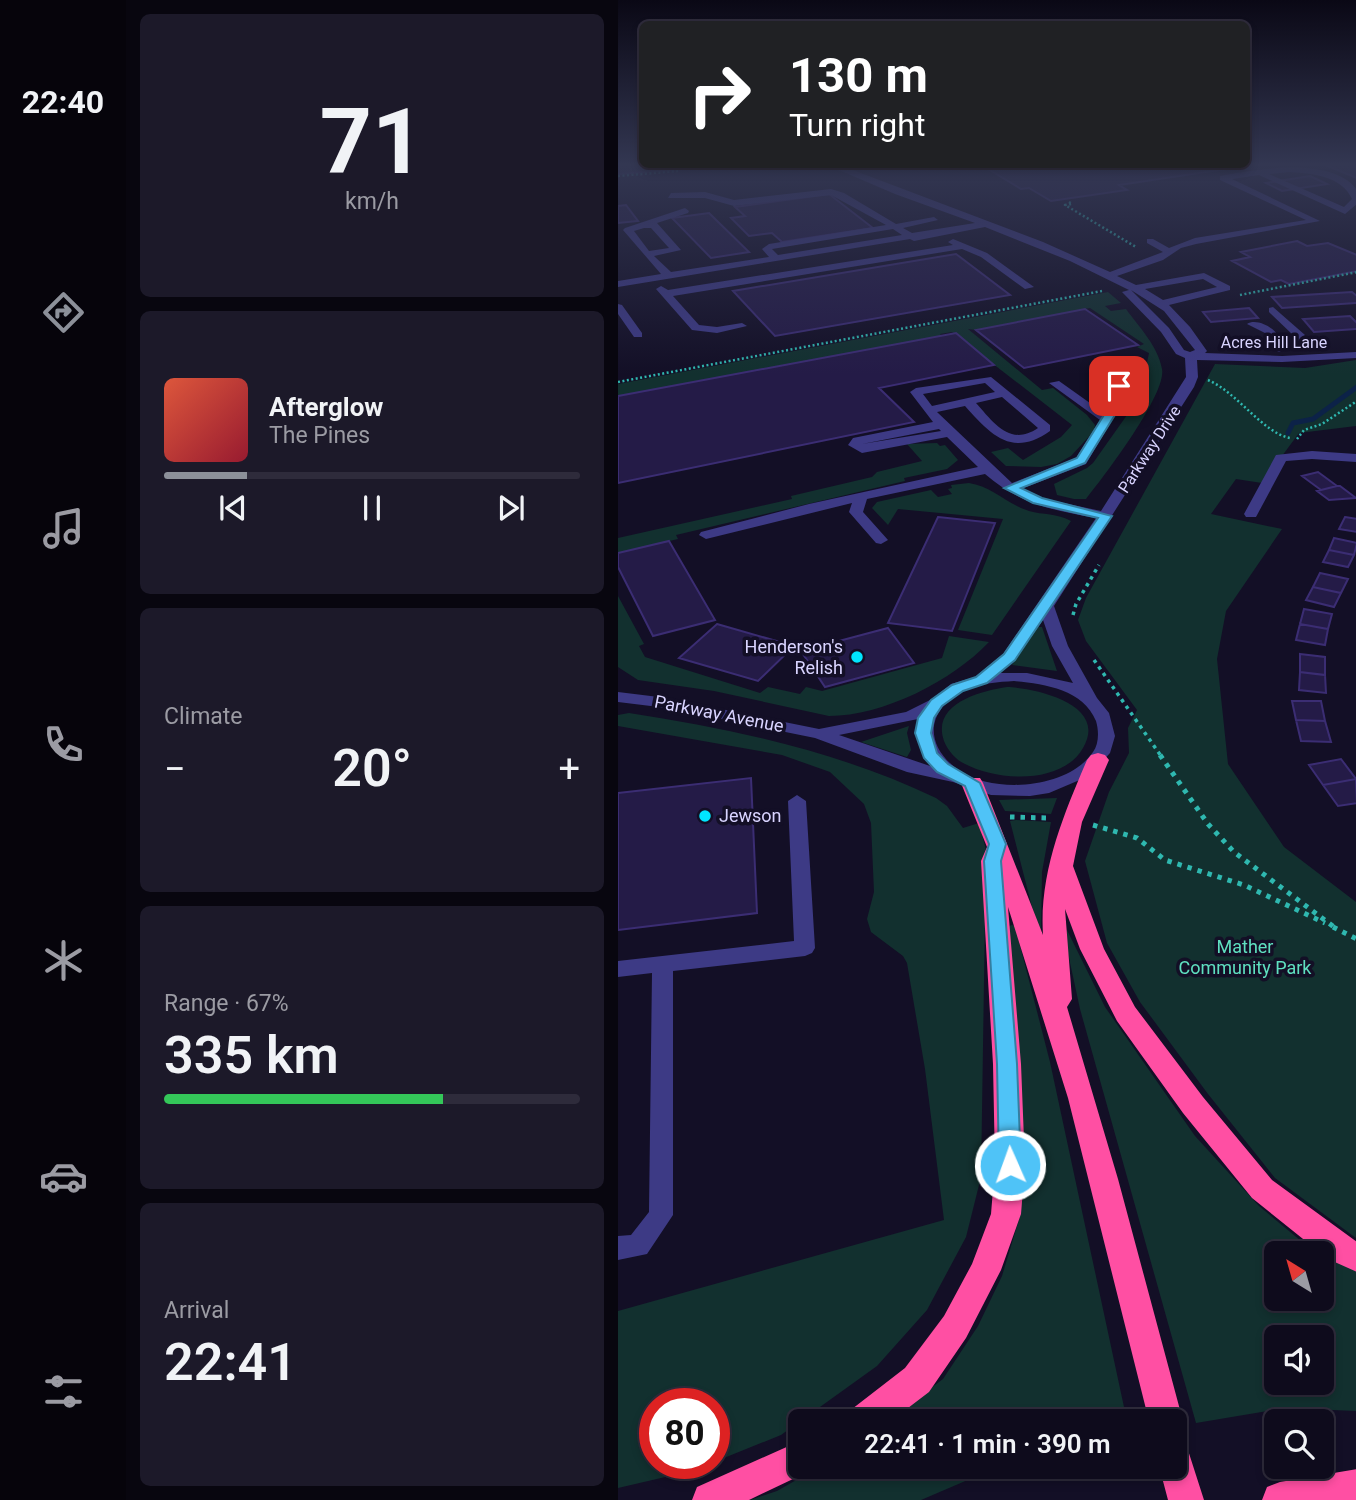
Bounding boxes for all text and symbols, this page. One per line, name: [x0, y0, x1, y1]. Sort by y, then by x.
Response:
text: 130 m: [789, 47, 928, 104]
icon: right: [674, 49, 765, 140]
text: 22:40: [22, 83, 104, 121]
text: 71: [320, 89, 424, 195]
text: Turn right: [789, 106, 925, 144]
text: km/h: [345, 188, 399, 215]
icon: directions: [39, 288, 88, 337]
street label: Acres Hill Lane: [1221, 333, 1327, 352]
pin: [1089, 356, 1149, 416]
icon: arrive: [1100, 367, 1138, 405]
text: Afterglow: [269, 392, 383, 422]
street label: Parkway Drive: [1114, 402, 1185, 497]
text: The Pines: [269, 422, 370, 449]
icon: previous: [214, 489, 252, 527]
icon: pause: [353, 489, 391, 527]
icon: next: [492, 489, 530, 527]
icon: music: [39, 504, 88, 553]
place label: Henderson's Relish: [745, 636, 843, 678]
marker: Henderson's Relish: [849, 649, 865, 665]
street label: Parkway Avenue: [653, 691, 786, 736]
text: Climate: [164, 703, 243, 730]
icon: phone: [39, 720, 88, 769]
text: 20°: [332, 738, 412, 799]
text: −: [164, 747, 186, 791]
text: +: [558, 747, 580, 791]
place label: Jewson: [719, 805, 782, 826]
marker: Jewson: [697, 808, 713, 824]
icon: climate: [39, 936, 88, 985]
park label: Mather Community Park: [1179, 936, 1312, 978]
text: Range · 67%: [164, 990, 289, 1017]
text: 335 km: [164, 1025, 339, 1086]
position arrow: [973, 1128, 1047, 1202]
icon: car: [39, 1152, 88, 1201]
north arrow: [1264, 1241, 1334, 1311]
map controls: [1264, 1241, 1334, 1479]
text: Arrival: [164, 1297, 229, 1324]
button: sound: [1264, 1325, 1334, 1395]
text: 22:41: [164, 1332, 297, 1393]
icon: filters: [39, 1367, 88, 1416]
speed limit sign: 80: [639, 1388, 730, 1479]
button: search: [1264, 1409, 1334, 1479]
text: 22:41 · 1 min · 390 m: [864, 1429, 1111, 1459]

